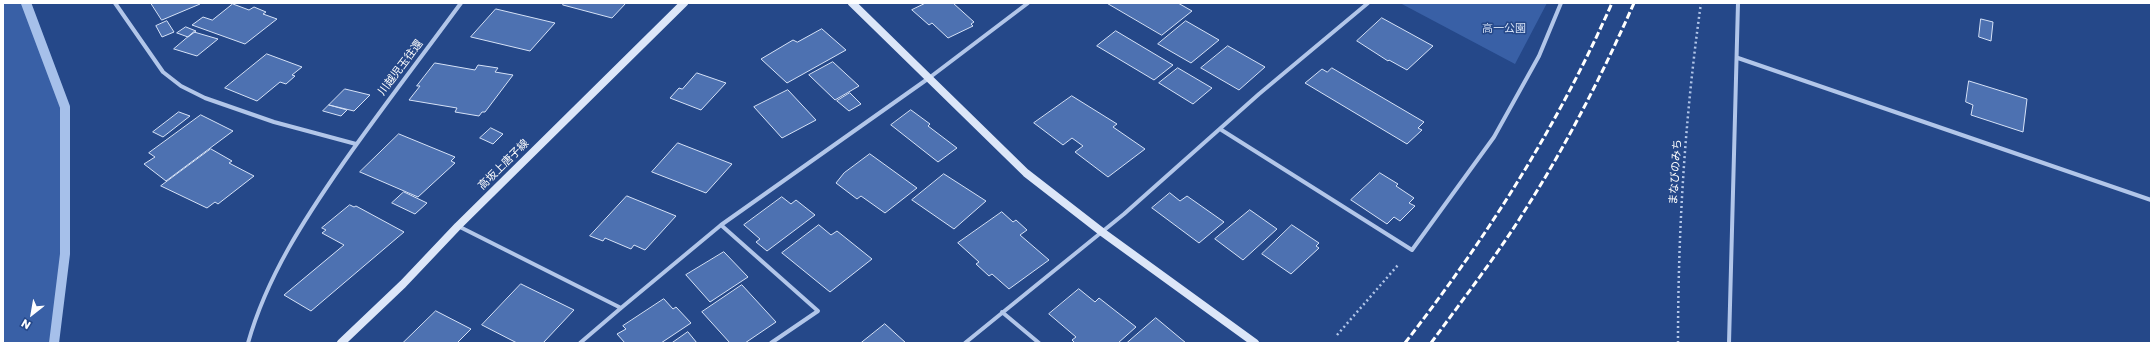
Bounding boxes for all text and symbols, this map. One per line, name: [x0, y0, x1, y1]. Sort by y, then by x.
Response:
park label: 高一公園: [1482, 22, 1526, 36]
street label: 川越児玉往還: [376, 38, 426, 98]
street label: 高坂上唐子線: [476, 137, 532, 193]
street label: まなびのみち: [1667, 139, 1685, 205]
north arrow: [12, 294, 52, 334]
text: N: [18, 315, 33, 333]

